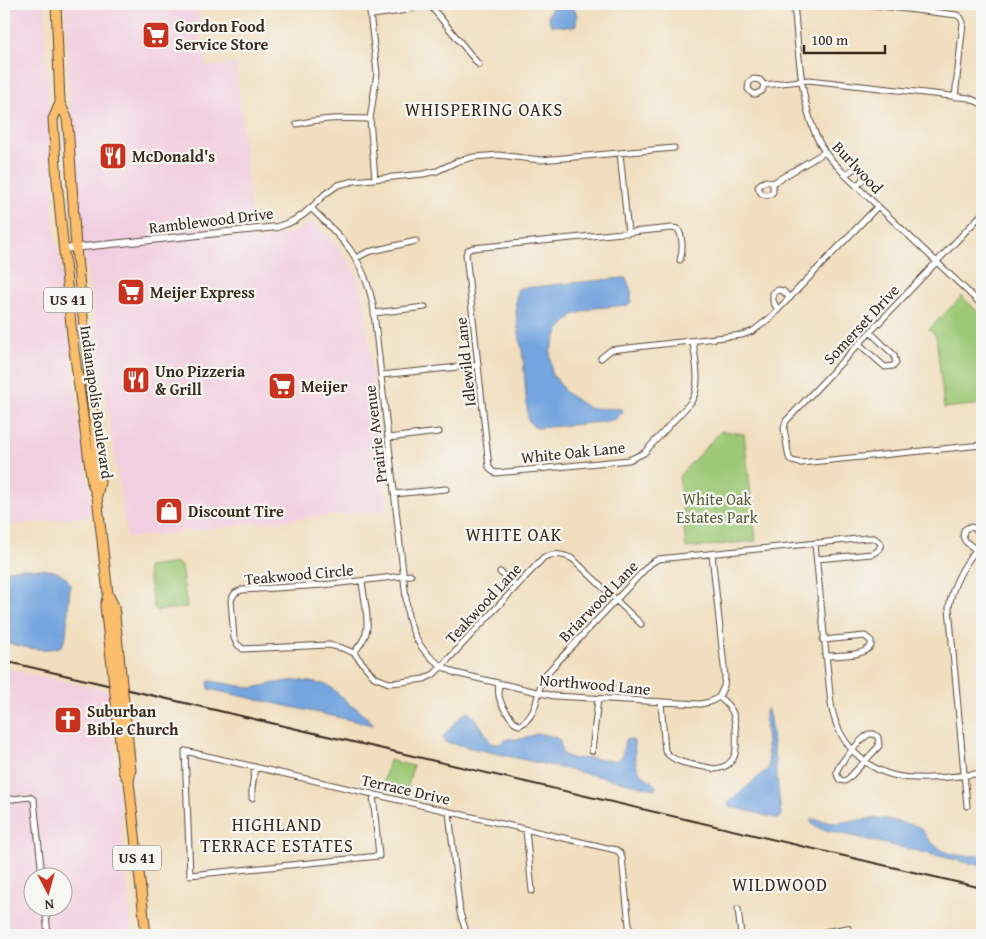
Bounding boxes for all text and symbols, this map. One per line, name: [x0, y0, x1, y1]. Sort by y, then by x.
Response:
place label: Gordon Food Service Store: [175, 14, 269, 56]
supermarket icon: Gordon Food Service Store: [141, 20, 171, 50]
scale bar: [804, 22, 885, 54]
text: 100 m: [811, 29, 849, 50]
district label: WHISPERING OAKS: [405, 96, 563, 123]
street label: Burlwood: [827, 135, 889, 199]
restaurant icon: McDonald's: [98, 141, 128, 171]
place label: McDonald's: [132, 144, 215, 168]
street label: Ramblewood Drive: [147, 200, 275, 240]
supermarket icon: Meijer Express: [116, 277, 146, 307]
street label: Somerset Drive: [817, 278, 905, 370]
place label: Meijer Express: [150, 280, 255, 304]
road number: US 41: [44, 288, 92, 312]
street label: Idlewild Lane: [448, 316, 482, 408]
street label: Indianapolis Boulevard: [74, 324, 120, 481]
place label: Uno Pizzeria & Grill: [155, 359, 246, 401]
restaurant icon: Uno Pizzeria & Grill: [121, 365, 151, 395]
supermarket icon: Meijer: [267, 371, 297, 401]
place label: Meijer: [301, 374, 348, 398]
street label: Prairie Avenue: [357, 384, 393, 484]
street label: White Oak Lane: [520, 435, 626, 469]
park label: White Oak Estates Park: [676, 487, 759, 529]
shop icon: Discount Tire: [154, 496, 184, 526]
place label: Discount Tire: [188, 499, 284, 523]
district label: WHITE OAK: [466, 521, 562, 548]
street label: Briarwood Lane: [553, 555, 643, 647]
street label: Teakwood Circle: [243, 557, 355, 591]
street label: Teakwood Lane: [439, 557, 527, 649]
street label: Northwood Lane: [539, 667, 651, 701]
place label: Suburban Bible Church: [87, 699, 179, 741]
church icon: Suburban Bible Church: [53, 705, 83, 735]
street label: Terrace Drive: [359, 767, 453, 811]
district label: HIGHLAND TERRACE ESTATES: [200, 811, 354, 859]
road number: US 41: [113, 846, 161, 870]
north arrow: [22, 866, 72, 916]
district label: WILDWOOD: [732, 871, 828, 898]
text: N: [43, 894, 55, 915]

